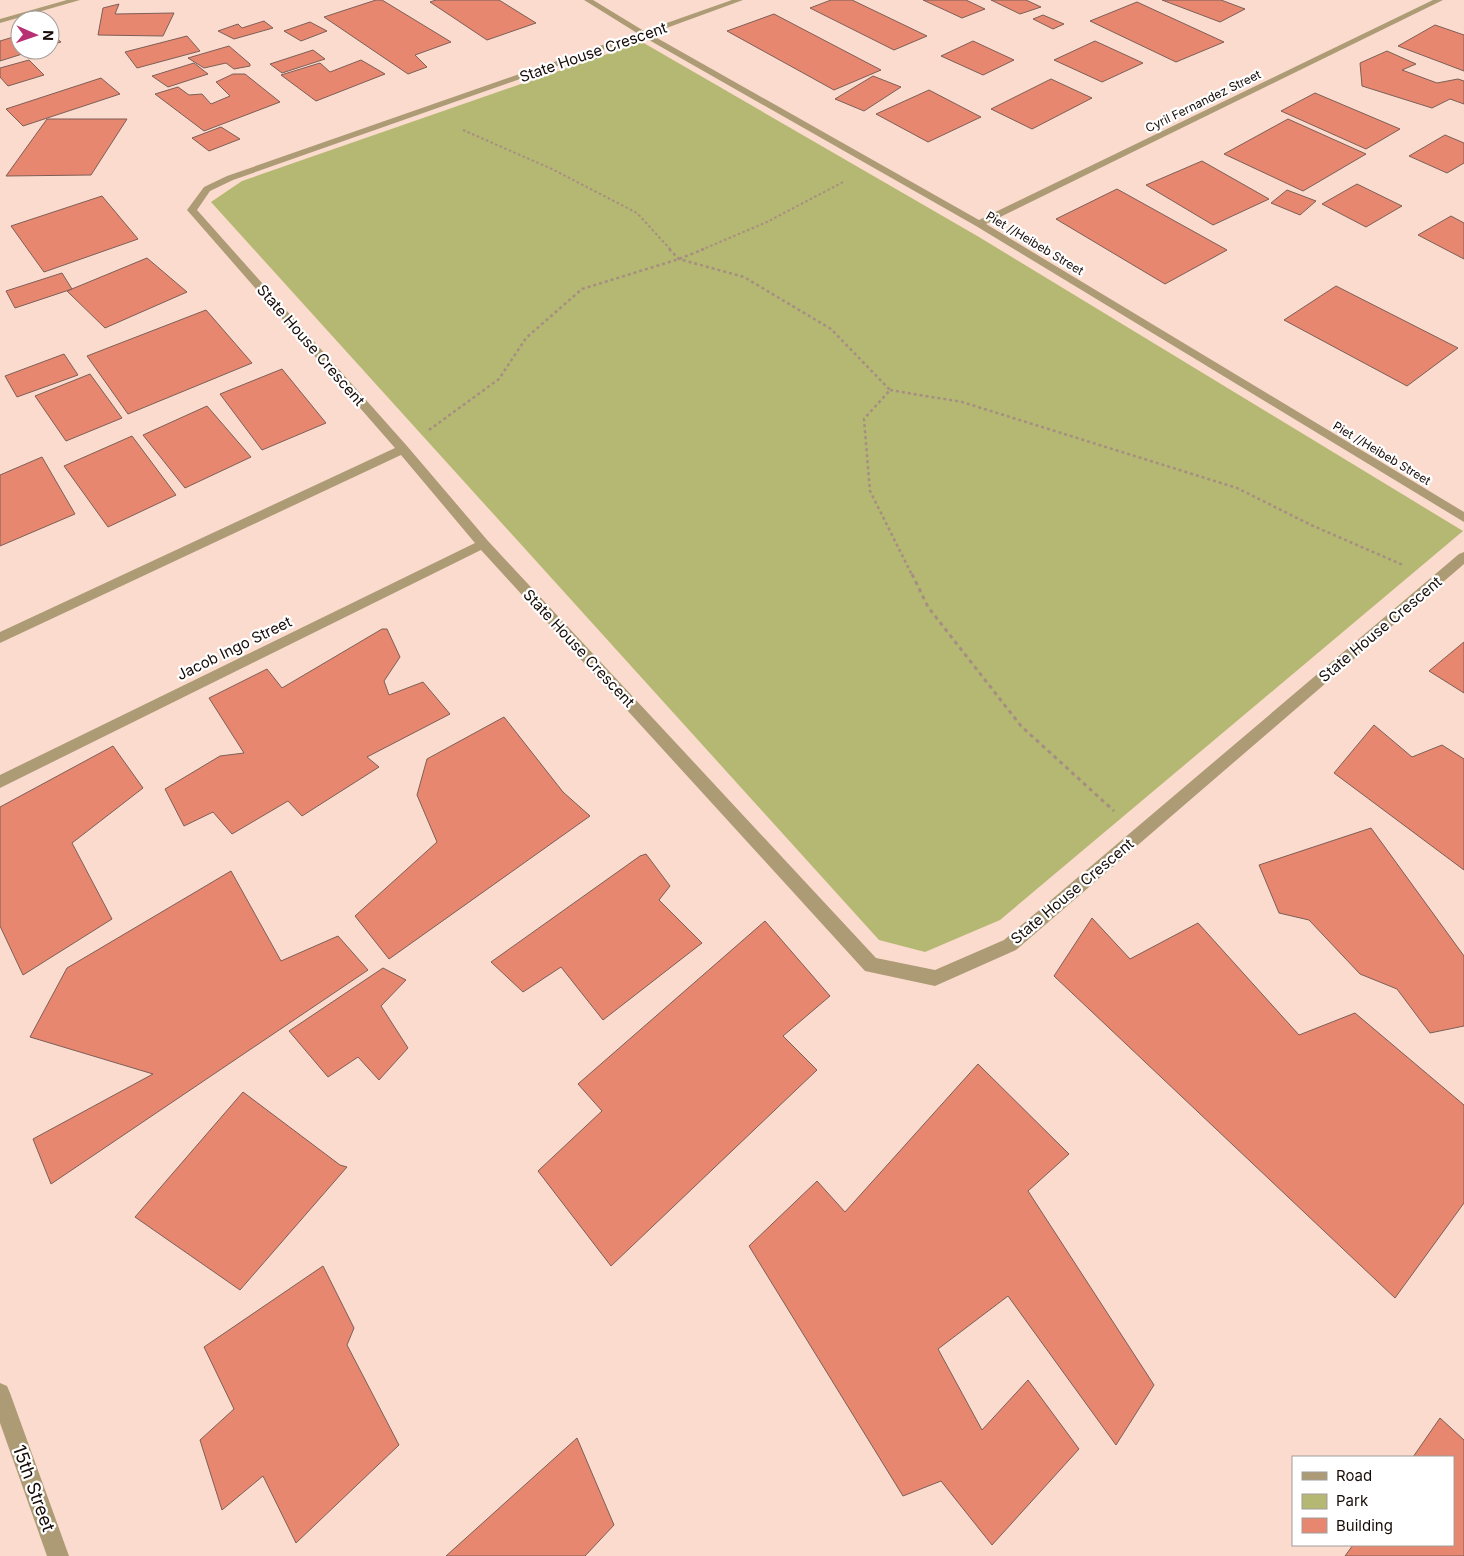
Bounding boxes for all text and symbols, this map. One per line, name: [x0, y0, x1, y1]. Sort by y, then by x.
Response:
north arrow: [10, 10, 60, 60]
street label: State House Crescent: [517, 18, 669, 86]
text: N: [40, 30, 57, 41]
street label: Cyril Fernandez Street: [1143, 66, 1263, 136]
street label: Piet //Heibeb Street: [983, 208, 1087, 278]
street label: State House Crescent: [253, 280, 369, 410]
street label: Piet //Heibeb Street: [1330, 418, 1434, 488]
street label: State House Crescent: [1315, 572, 1445, 686]
street label: State House Crescent: [519, 585, 639, 711]
street label: Jacob Ingo Street: [173, 612, 295, 684]
street label: State House Crescent: [1007, 834, 1137, 948]
street label: 15th Street: [9, 1442, 59, 1534]
legend: [1292, 1456, 1454, 1546]
text: Road: [1336, 1466, 1372, 1485]
text: Park: [1336, 1491, 1369, 1510]
text: Building: [1336, 1516, 1393, 1535]

